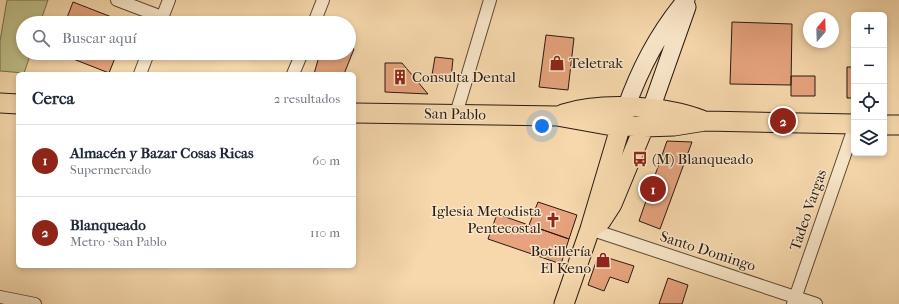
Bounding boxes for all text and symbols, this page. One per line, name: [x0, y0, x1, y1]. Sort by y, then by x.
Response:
north arrow: [803, 12, 839, 48]
map controls: [851, 12, 887, 156]
button: +: [851, 12, 887, 48]
search box: [16, 16, 356, 60]
icon: search: [30, 27, 52, 49]
text: Buscar aquí: [62, 29, 137, 47]
button: −: [851, 48, 887, 84]
shop icon: Teletrak: [548, 54, 566, 72]
place label: Teletrak: [569, 54, 623, 72]
building icon: Consulta Dental: [391, 68, 409, 86]
place label: Consulta Dental: [412, 68, 516, 86]
button: locate: [851, 84, 887, 120]
text: Cerca: [32, 88, 74, 108]
text: 2 resultados: [274, 91, 340, 106]
street label: San Pablo: [424, 104, 486, 124]
pin: 2: [770, 106, 796, 136]
your location: [532, 116, 552, 136]
button: layers: [851, 120, 887, 156]
text: Almacén y Bazar Cosas Ricas: [70, 144, 254, 162]
bus stop icon: (M) Blanqueado: [631, 150, 649, 168]
place label: (M) Blanqueado: [652, 150, 754, 168]
text: 1: [43, 153, 47, 168]
text: 60 m: [312, 153, 340, 168]
text: Supermercado: [70, 162, 151, 177]
street label: Tadeo Vargas: [786, 167, 830, 253]
pin: 1: [640, 174, 666, 204]
place label: Iglesia Metodista Pentecostal: [431, 202, 542, 237]
church icon: Iglesia Metodista Pentecostal: [544, 211, 562, 229]
text: Blanqueado: [70, 216, 146, 234]
text: 2: [42, 225, 48, 240]
text: 110 m: [310, 225, 340, 240]
street label: Santo Domingo: [658, 227, 759, 275]
text: Metro · San Pablo: [70, 234, 167, 249]
place label: Botillería El Keno: [531, 242, 592, 277]
shop icon: Botillería El Keno: [594, 251, 612, 269]

